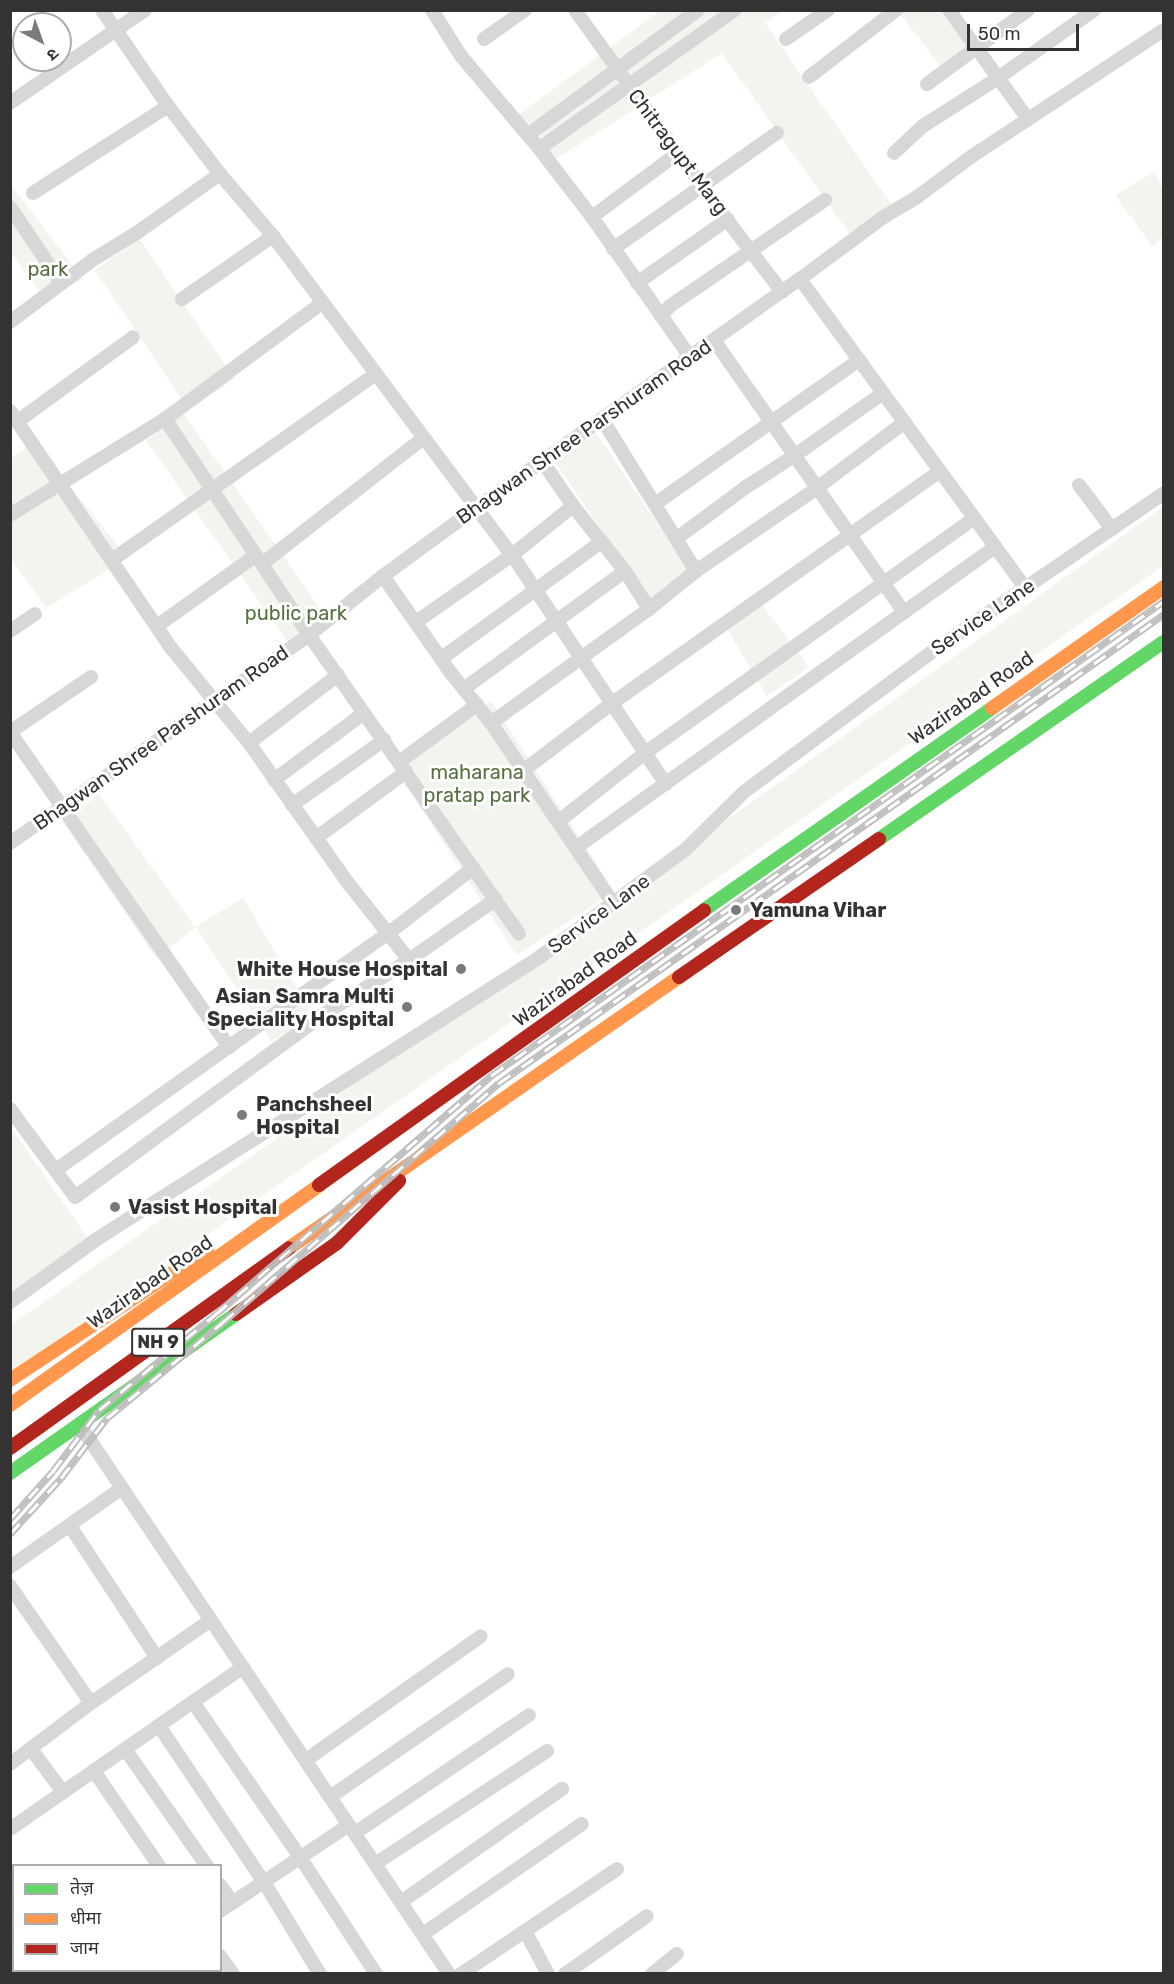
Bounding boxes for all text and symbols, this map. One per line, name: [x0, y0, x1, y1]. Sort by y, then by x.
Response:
north arrow: [12, 12, 72, 72]
scale bar: [970, 12, 1082, 50]
text: 50 m: [978, 23, 1021, 45]
text: उ: [43, 44, 63, 65]
street label: Chitragupt Marg: [623, 84, 733, 220]
park label: park: [28, 257, 68, 281]
street label: Bhagwan Shree Parshuram Road: [452, 334, 716, 530]
street label: Service Lane: [927, 574, 1039, 660]
park label: public park: [245, 601, 347, 625]
street label: Bhagwan Shree Parshuram Road: [29, 640, 293, 836]
street label: Wazirabad Road: [904, 646, 1038, 750]
park label: maharana pratap park: [424, 761, 530, 808]
street label: Service Lane: [543, 869, 655, 959]
place label: Yamuna Vihar: [750, 898, 887, 922]
marker: Yamuna Vihar: [727, 901, 745, 919]
street label: Wazirabad Road: [508, 926, 642, 1032]
place label: White House Hospital: [237, 957, 448, 981]
marker: White House Hospital: [452, 960, 470, 978]
place label: Asian Samra Multi Speciality Hospital: [207, 984, 394, 1031]
marker: Asian Samra Multi Speciality Hospital: [398, 998, 416, 1016]
place label: Panchsheel Hospital: [256, 1092, 372, 1139]
marker: Panchsheel Hospital: [233, 1106, 251, 1124]
place label: Vasist Hospital: [128, 1195, 277, 1219]
marker: Vasist Hospital: [106, 1198, 124, 1216]
street label: Wazirabad Road: [83, 1230, 217, 1334]
road number: NH 9: [131, 1327, 185, 1357]
legend: [12, 1864, 222, 1972]
text: तेज़: [70, 1877, 94, 1899]
text: धीमा: [70, 1907, 101, 1929]
text: जाम: [70, 1937, 99, 1959]

